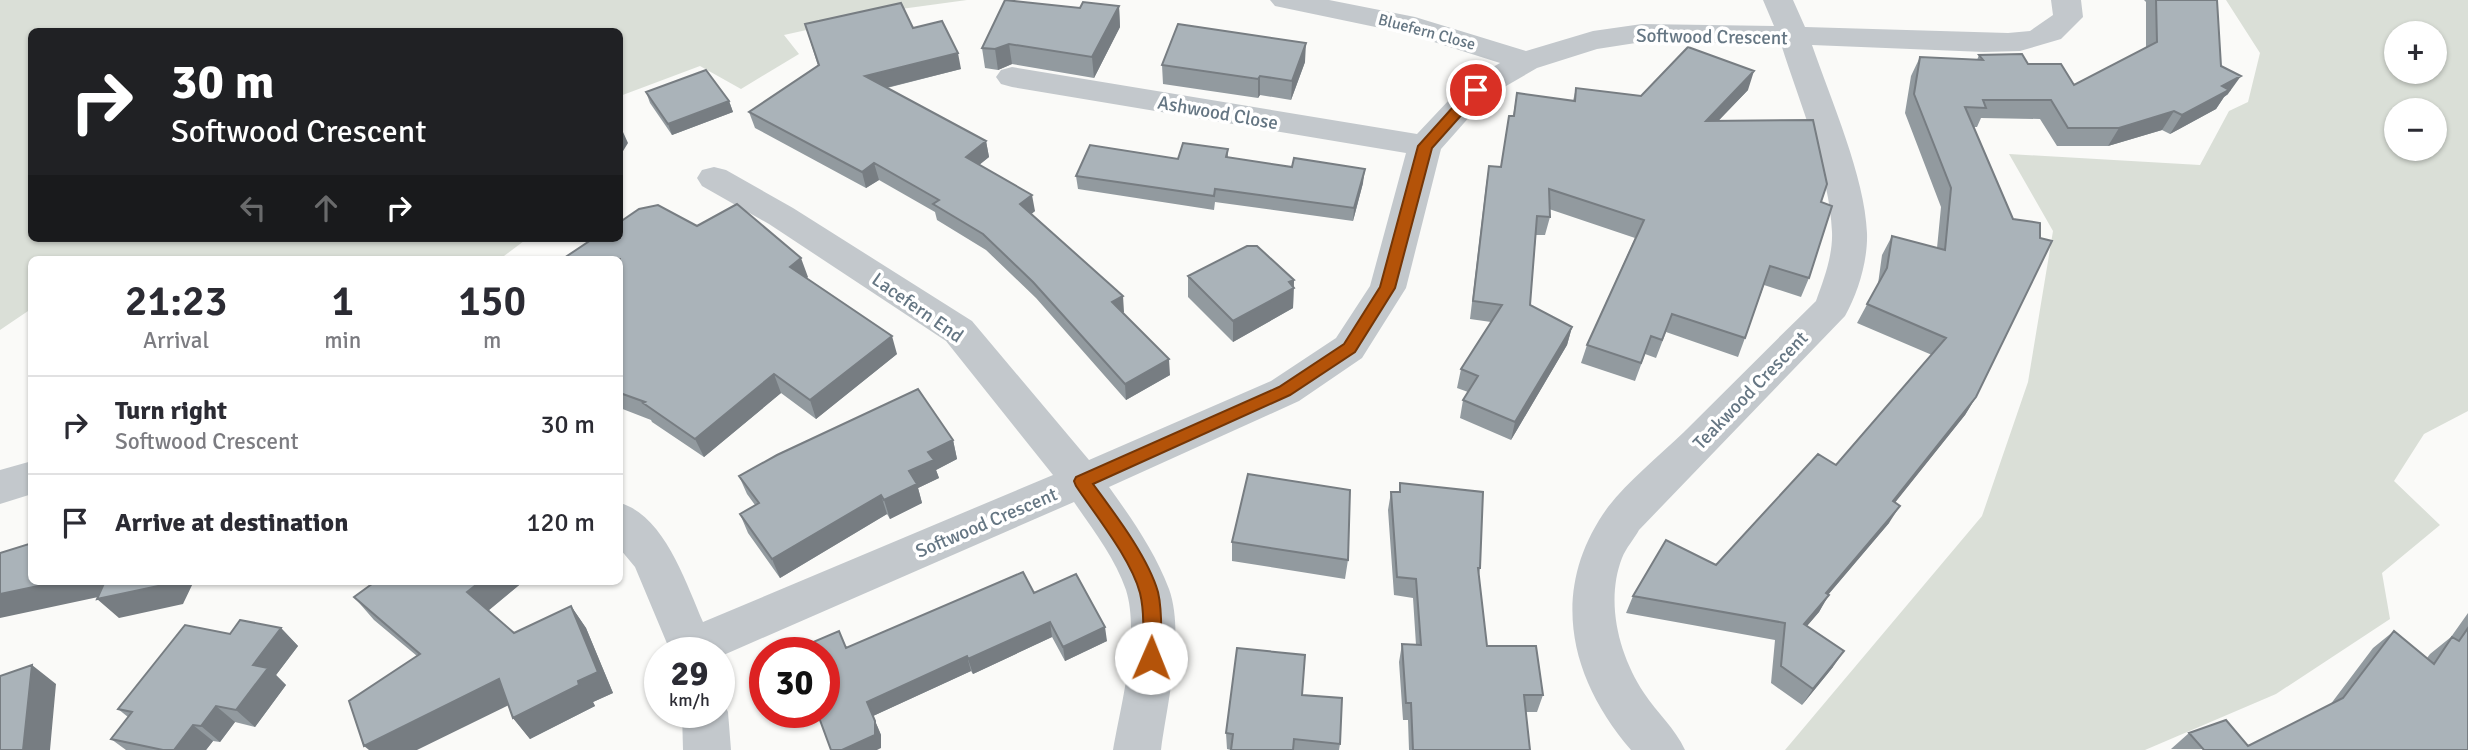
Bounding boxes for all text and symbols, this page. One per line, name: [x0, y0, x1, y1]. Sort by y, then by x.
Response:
street label: Bluefern Close: [1376, 9, 1478, 55]
map controls: [2384, 21, 2447, 161]
button: +: [2384, 21, 2447, 84]
street label: Softwood Crescent: [1636, 24, 1788, 50]
text: 30 m: [171, 52, 274, 112]
icon: right: [56, 56, 147, 147]
pin: [1446, 60, 1506, 120]
icon: arrive: [1457, 71, 1495, 109]
street label: Ashwood Close: [1156, 91, 1280, 135]
button: −: [2384, 98, 2447, 161]
text: Softwood Crescent: [171, 112, 426, 151]
icon: left: [234, 189, 272, 227]
icon: ahead: [307, 189, 345, 227]
icon: right: [380, 189, 418, 227]
street label: Lacefern End: [867, 268, 968, 348]
text: 21:23: [125, 276, 227, 327]
text: 1: [331, 276, 354, 327]
text: 150: [458, 276, 526, 327]
text: Arrival: [143, 326, 209, 355]
text: min: [324, 326, 361, 355]
text: m: [483, 326, 501, 355]
street label: Teakwood Crescent: [1688, 326, 1814, 455]
text: Turn right: [115, 395, 227, 427]
icon: right: [56, 406, 94, 444]
text: 30 m: [540, 409, 595, 441]
text: Softwood Crescent: [115, 427, 299, 456]
street label: Softwood Crescent: [912, 482, 1061, 564]
icon: arrive: [56, 504, 94, 542]
text: Arrive at destination: [115, 507, 348, 539]
text: 120 m: [526, 507, 595, 539]
position arrow: [1114, 621, 1188, 695]
speed limit sign: 30: [749, 637, 840, 728]
text: 29: [671, 652, 708, 695]
text: km/h: [669, 689, 710, 711]

